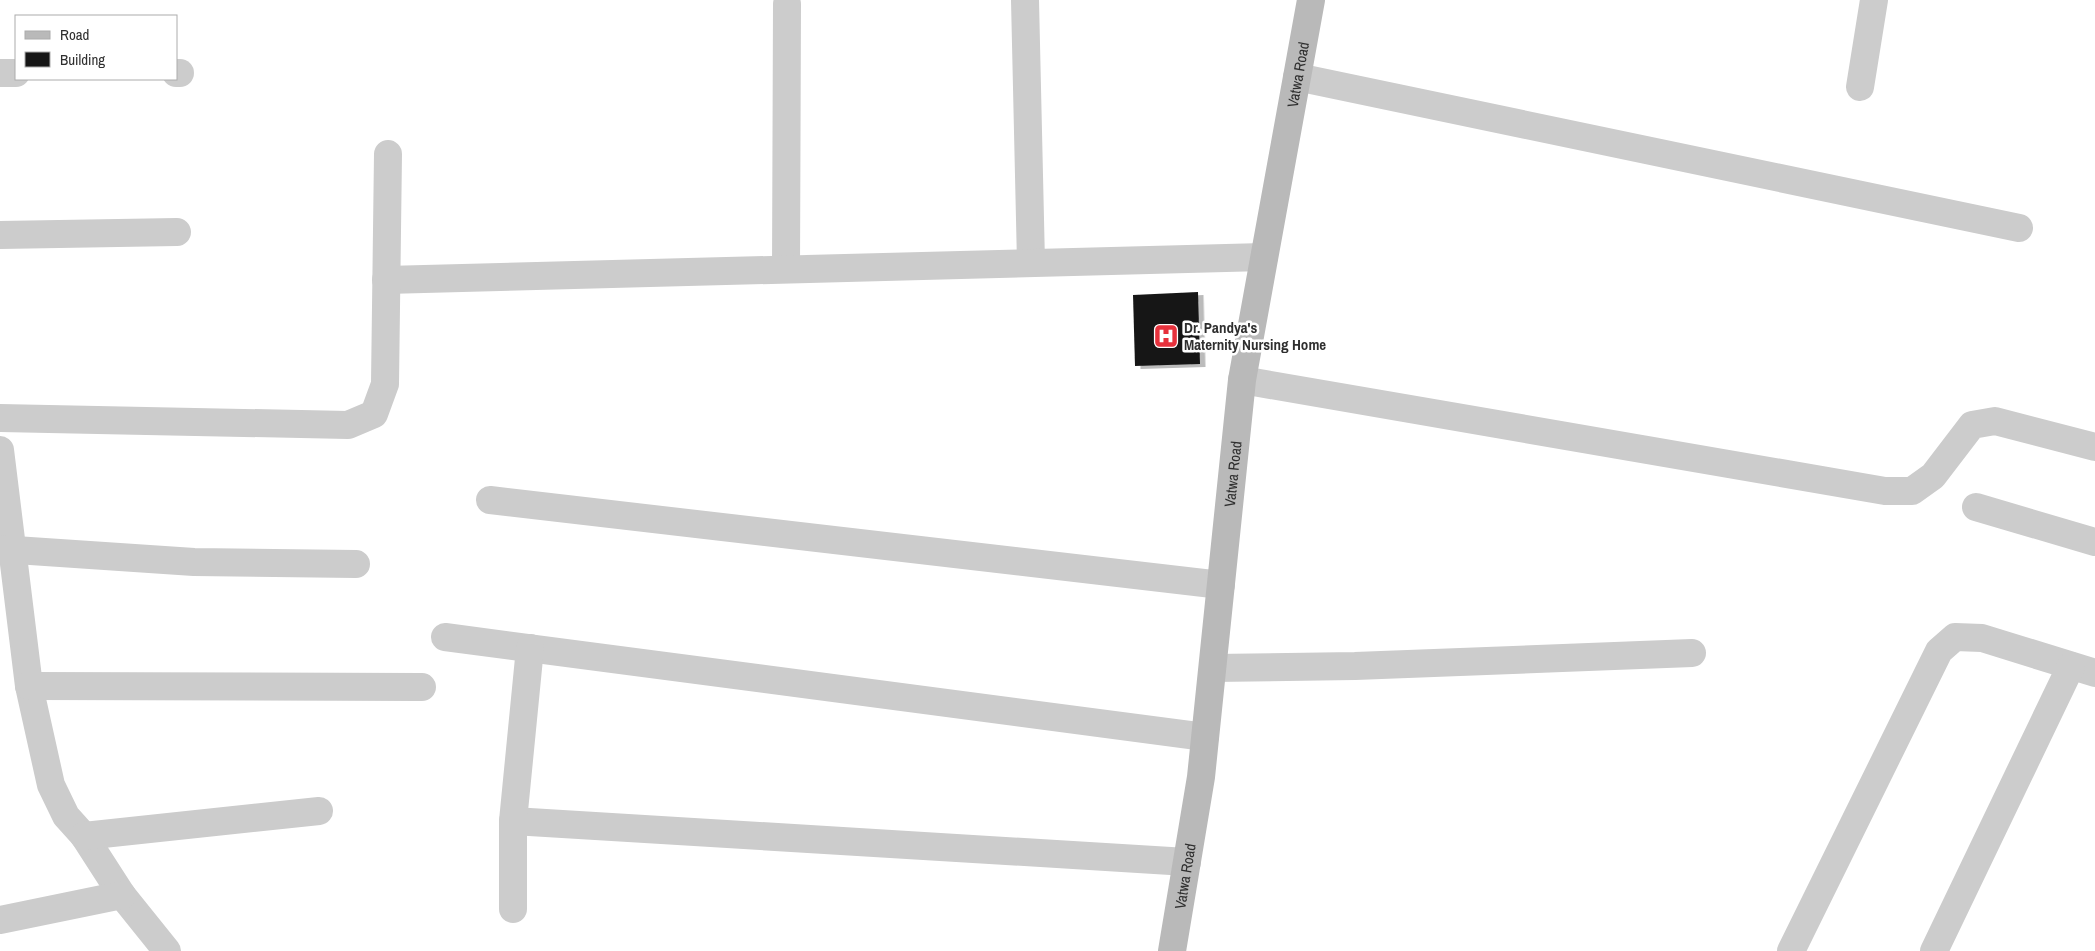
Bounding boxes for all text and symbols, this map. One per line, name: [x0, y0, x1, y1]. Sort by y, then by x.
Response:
legend: [15, 15, 178, 80]
text: Road: [60, 24, 89, 45]
street label: Vatwa Road: [1281, 40, 1314, 109]
text: Building: [60, 49, 105, 70]
place label: Dr. Pandya's Maternity Nursing Home: [1184, 317, 1326, 355]
hospital icon: Dr. Pandya's Maternity Nursing Home: [1153, 323, 1179, 349]
street label: Vatwa Road: [1218, 440, 1246, 508]
street label: Vatwa Road: [1169, 842, 1200, 910]

